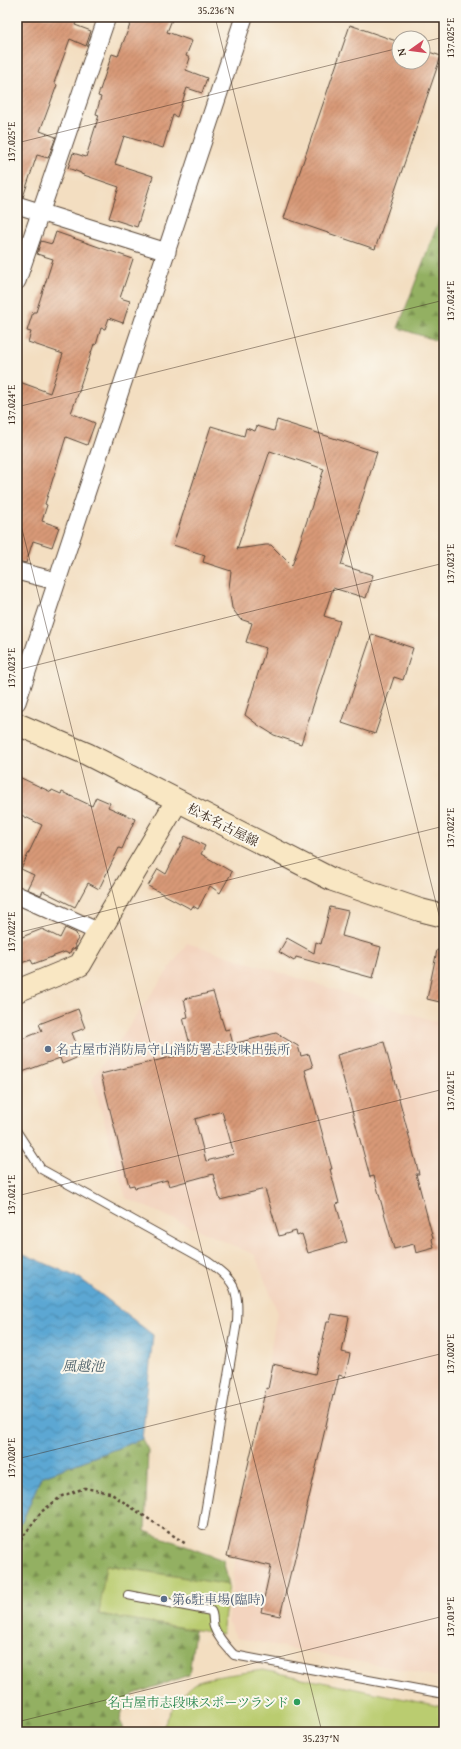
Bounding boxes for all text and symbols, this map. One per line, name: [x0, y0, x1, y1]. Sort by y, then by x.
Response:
text: 35.236°N: [198, 3, 235, 18]
text: 137.025°E: [443, 18, 458, 58]
north arrow: [391, 30, 431, 70]
text: N: [392, 46, 410, 58]
text: 137.025°E: [4, 122, 19, 162]
text: 137.024°E: [443, 281, 458, 321]
text: 137.024°E: [4, 385, 19, 425]
text: 137.023°E: [443, 544, 458, 584]
text: 137.023°E: [4, 648, 19, 688]
street label: 松本名古屋線: [184, 799, 262, 851]
text: 137.022°E: [443, 808, 458, 848]
text: 137.022°E: [4, 912, 19, 952]
place label: 名古屋市消防局守山消防署志段味出張所: [56, 1040, 290, 1059]
marker: 名古屋市消防局守山消防署志段味出張所: [43, 1044, 53, 1054]
text: 137.021°E: [443, 1071, 458, 1111]
text: 137.021°E: [4, 1175, 19, 1215]
text: 137.020°E: [443, 1334, 458, 1374]
water label: 風越池: [62, 1356, 106, 1376]
text: 137.020°E: [4, 1438, 19, 1478]
place label: 第6駐車場(臨時): [172, 1590, 265, 1609]
marker: 第6駐車場(臨時): [159, 1594, 169, 1604]
text: 137.019°E: [443, 1597, 458, 1637]
place label: 名古屋市志段味スポーツランド: [108, 1693, 289, 1712]
marker: 名古屋市志段味スポーツランド: [292, 1697, 302, 1707]
text: 35.237°N: [303, 1731, 340, 1746]

